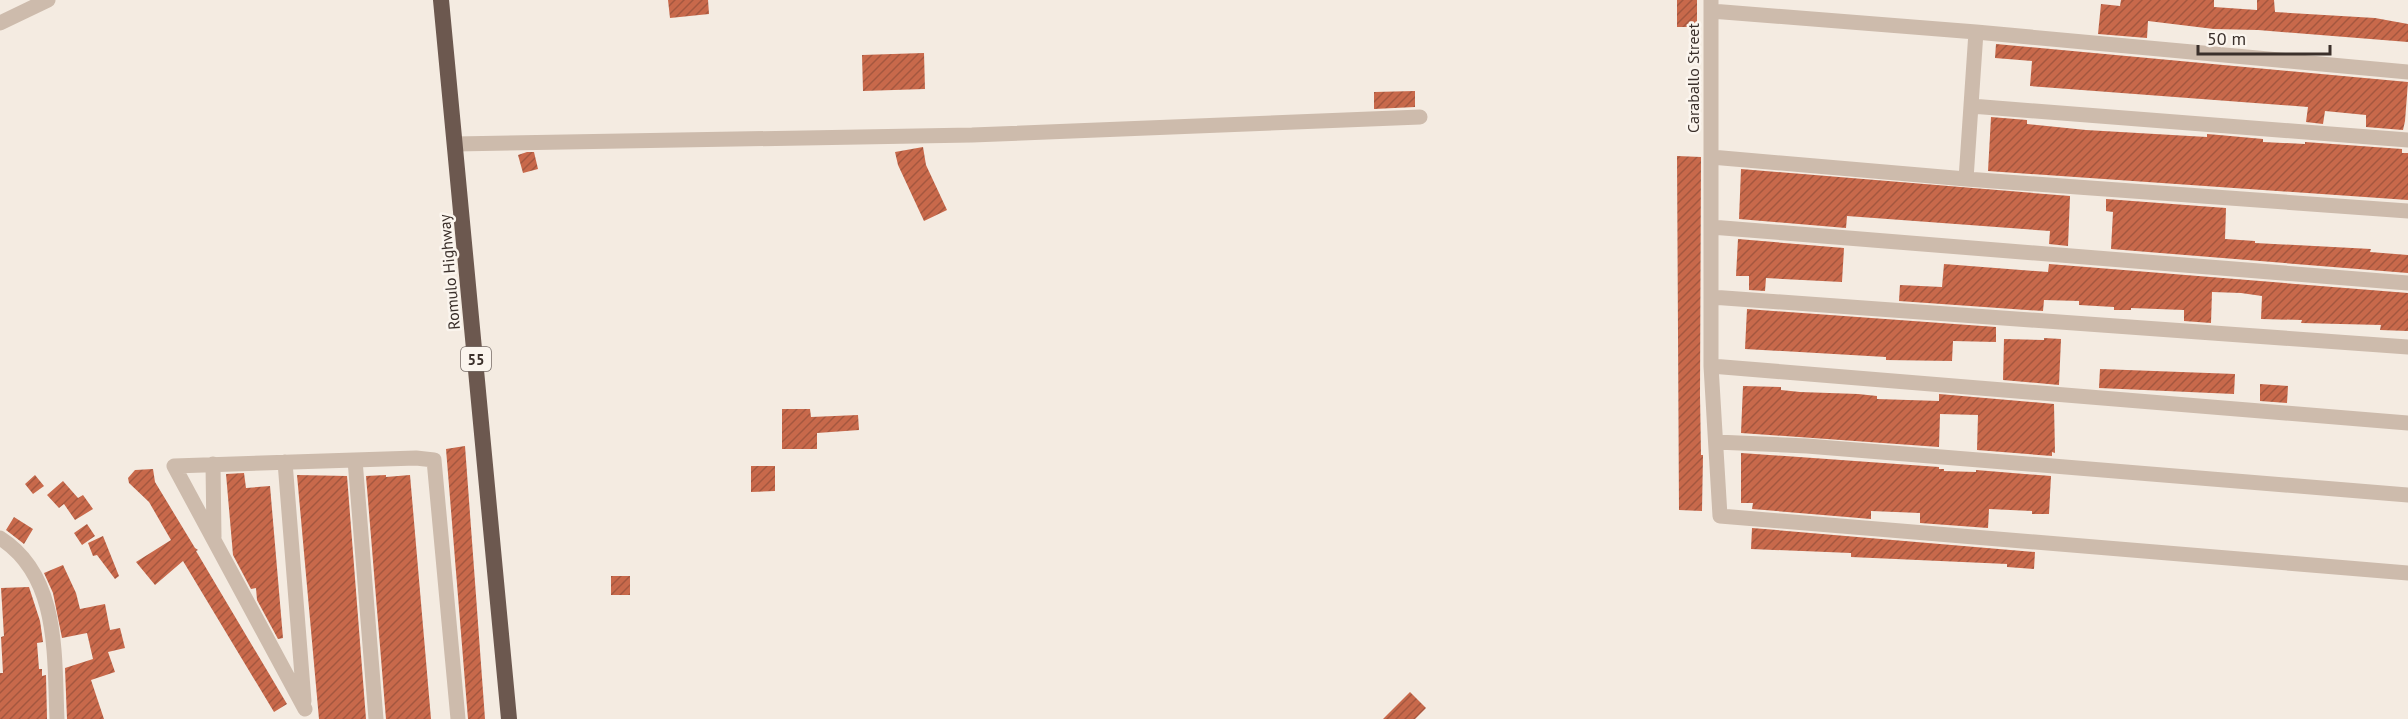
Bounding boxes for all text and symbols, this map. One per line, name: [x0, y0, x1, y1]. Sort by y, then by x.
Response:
scale bar: [2198, 18, 2330, 56]
street label: Caraballo Street: [1683, 23, 1703, 133]
text: 50 m: [2207, 27, 2246, 50]
street label: Romulo Highway: [434, 213, 464, 331]
road number: 55: [461, 347, 491, 371]

